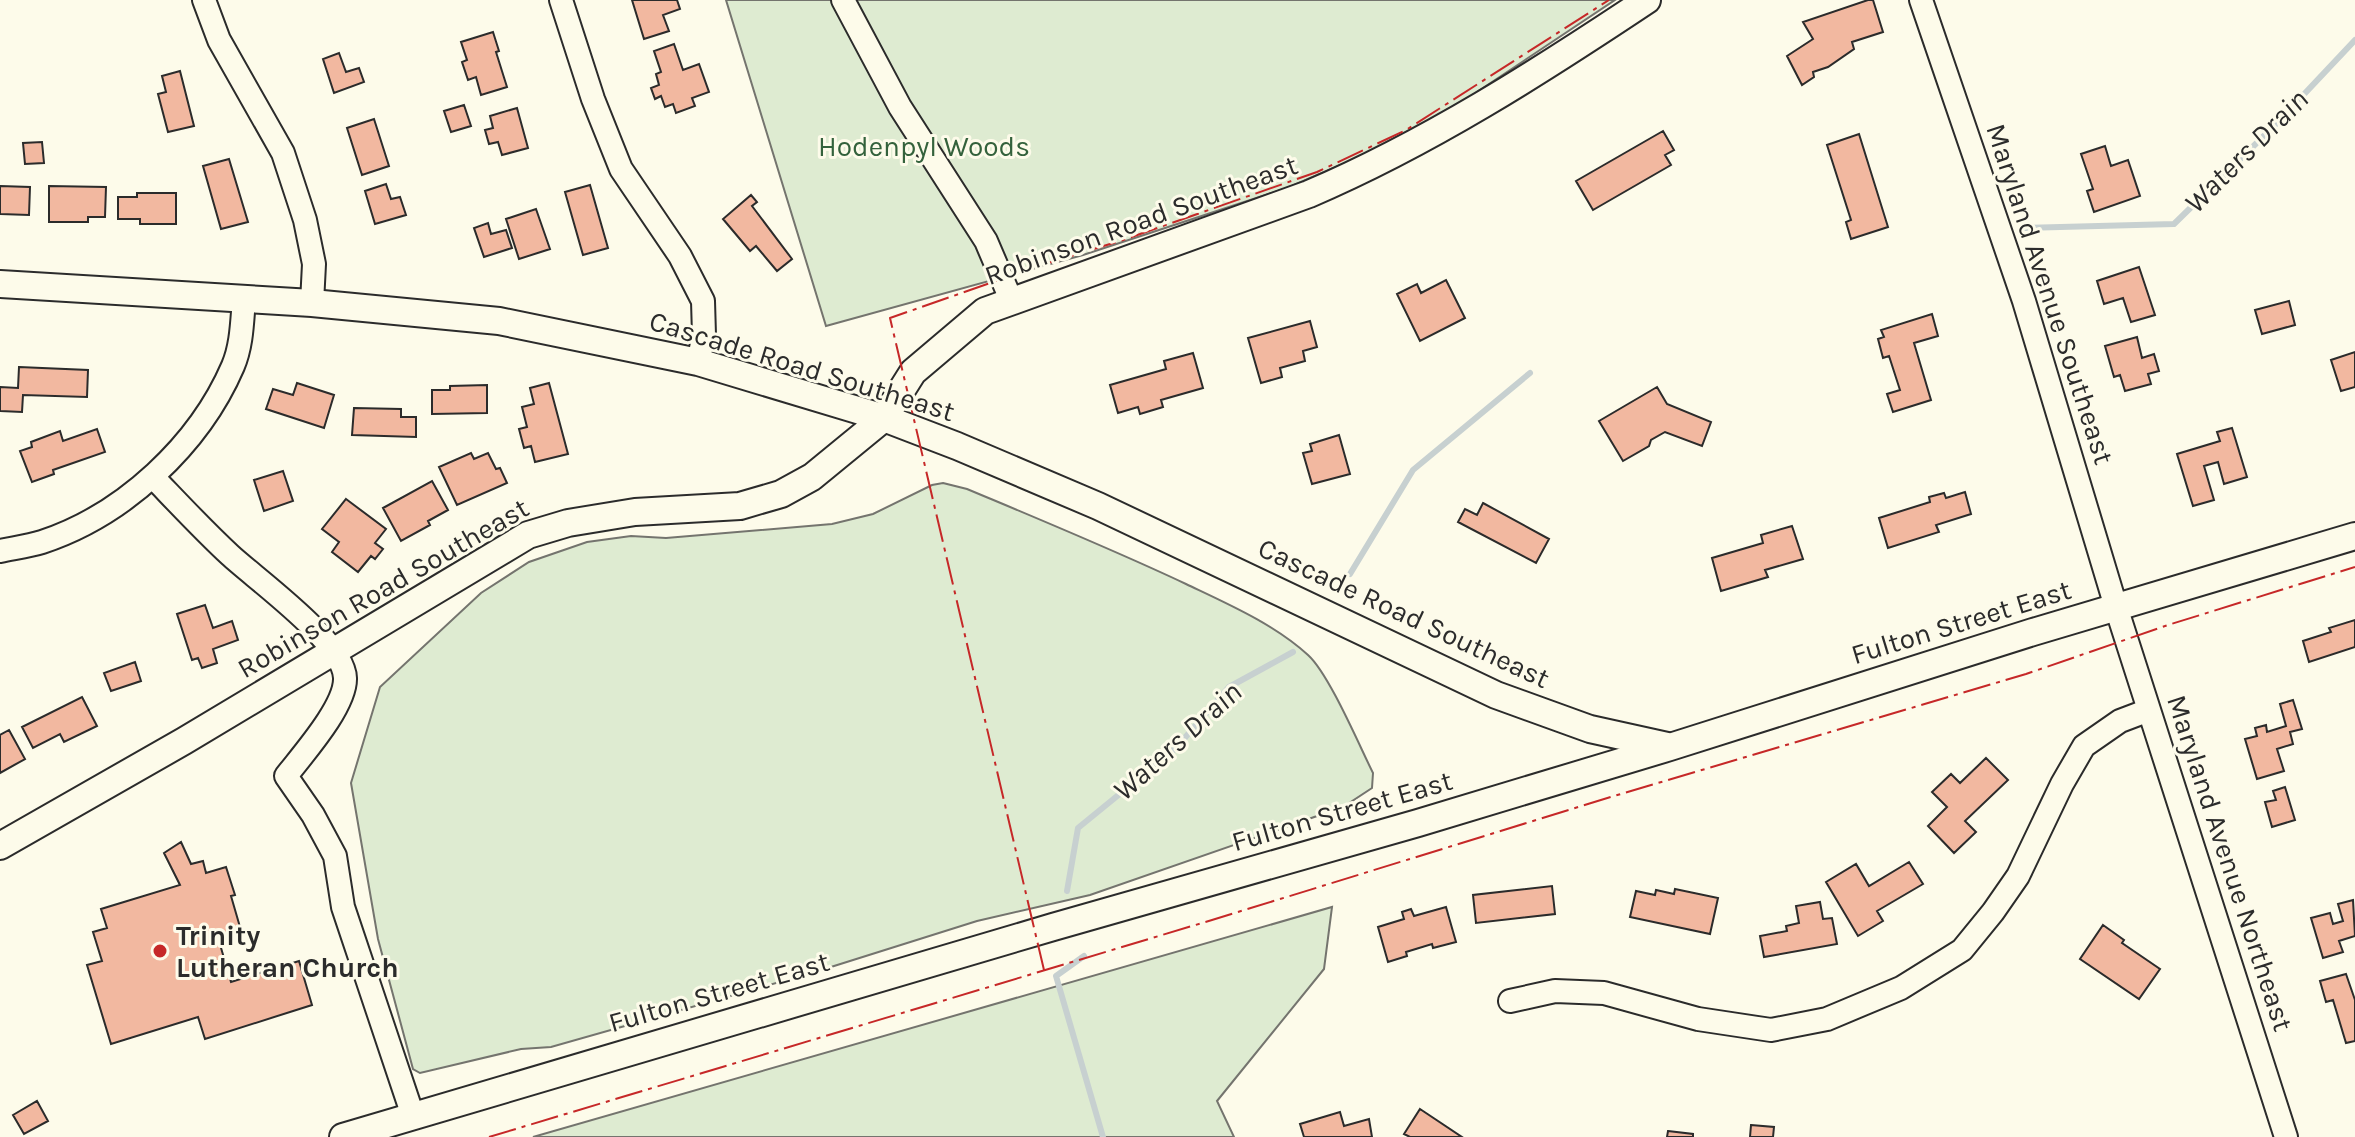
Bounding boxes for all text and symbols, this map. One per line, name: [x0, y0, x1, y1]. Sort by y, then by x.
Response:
water label: Waters Drain: [2176, 81, 2316, 221]
street label: Maryland Avenue Southeast: [1979, 120, 2121, 468]
park label: Hodenpyl Woods: [818, 130, 1030, 163]
street label: Robinson Road Southeast: [980, 148, 1302, 292]
street label: Cascade Road Southeast: [645, 304, 959, 428]
street label: Robinson Road Southeast: [232, 491, 534, 685]
street label: Cascade Road Southeast: [1253, 531, 1555, 695]
street label: Fulton Street East: [1847, 573, 2075, 671]
water label: Waters Drain: [1105, 674, 1249, 808]
street label: Maryland Avenue Northeast: [2160, 691, 2300, 1035]
street label: Fulton Street East: [1228, 764, 1456, 858]
place label: Trinity Lutheran Church: [176, 919, 399, 984]
marker: Trinity Lutheran Church: [151, 942, 169, 960]
street label: Fulton Street East: [605, 945, 833, 1039]

